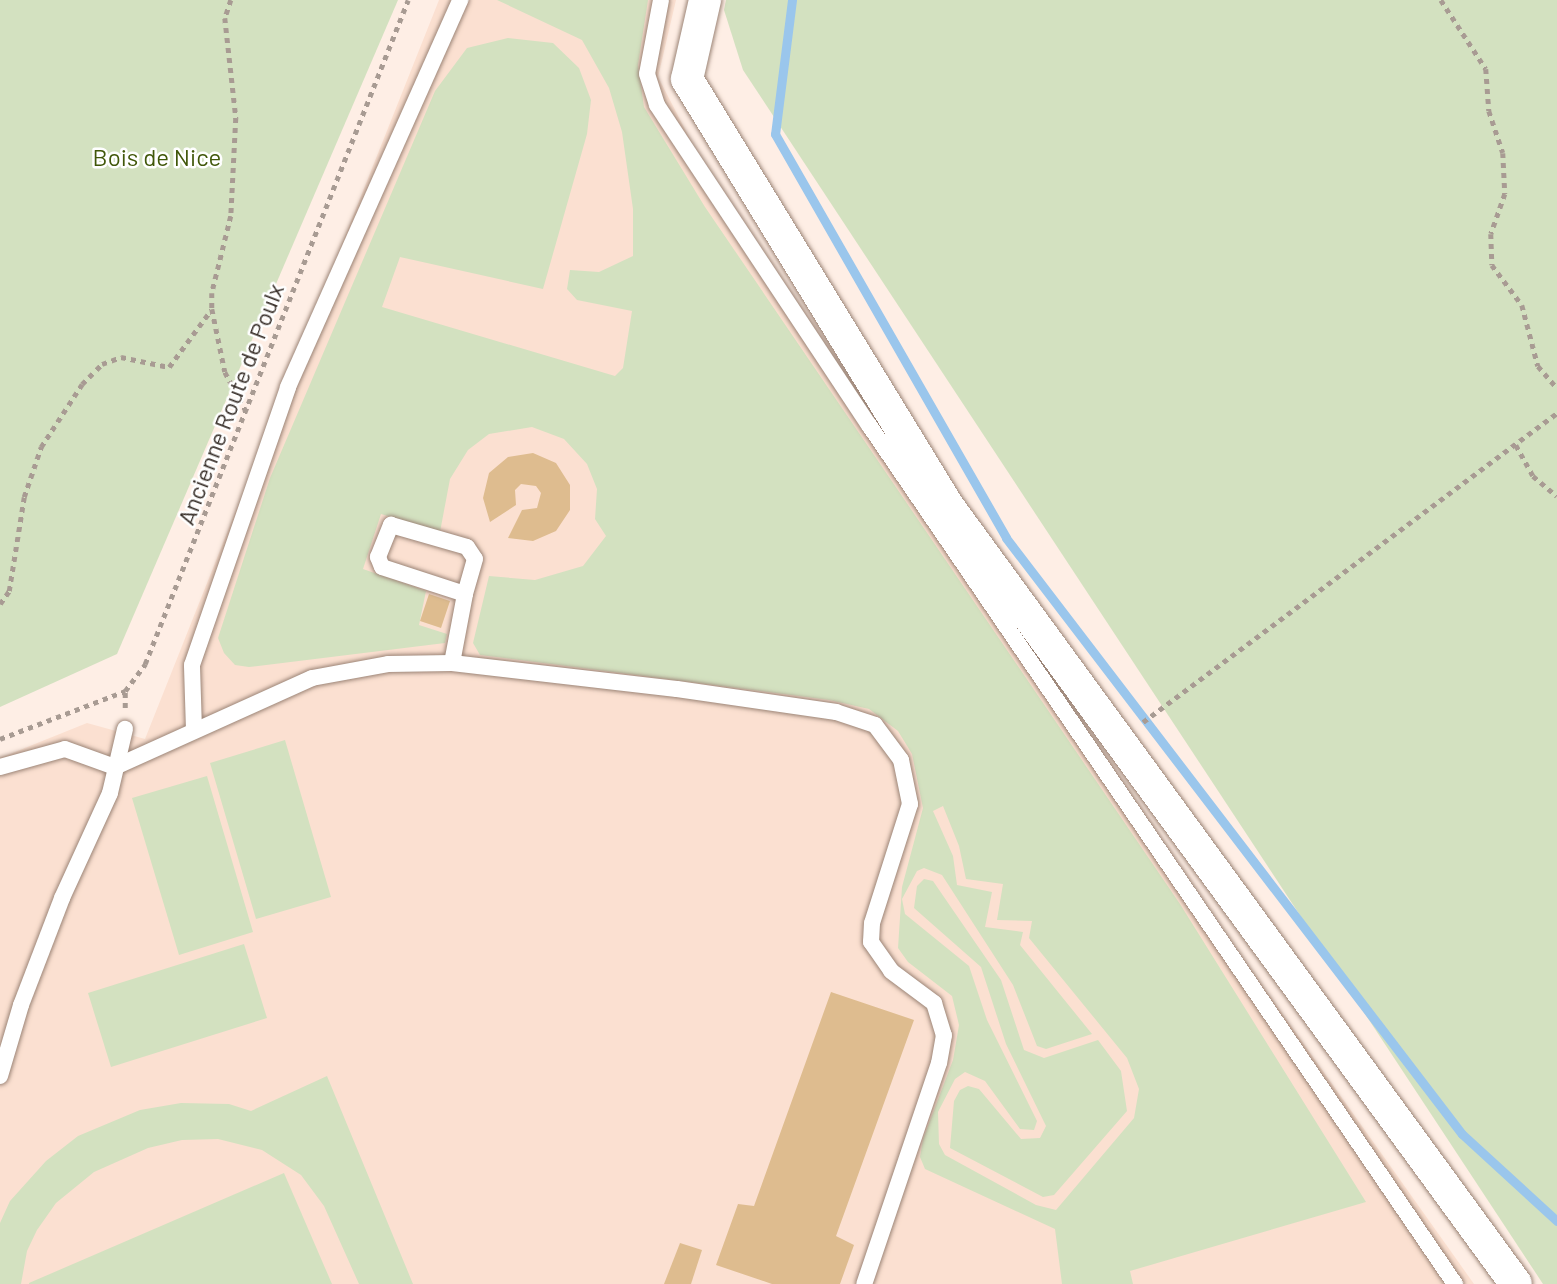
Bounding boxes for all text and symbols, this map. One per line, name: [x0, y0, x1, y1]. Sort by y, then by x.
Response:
park label: Bois de Nice: [93, 143, 221, 171]
street label: Ancienne Route de Poulx: [171, 279, 289, 529]

